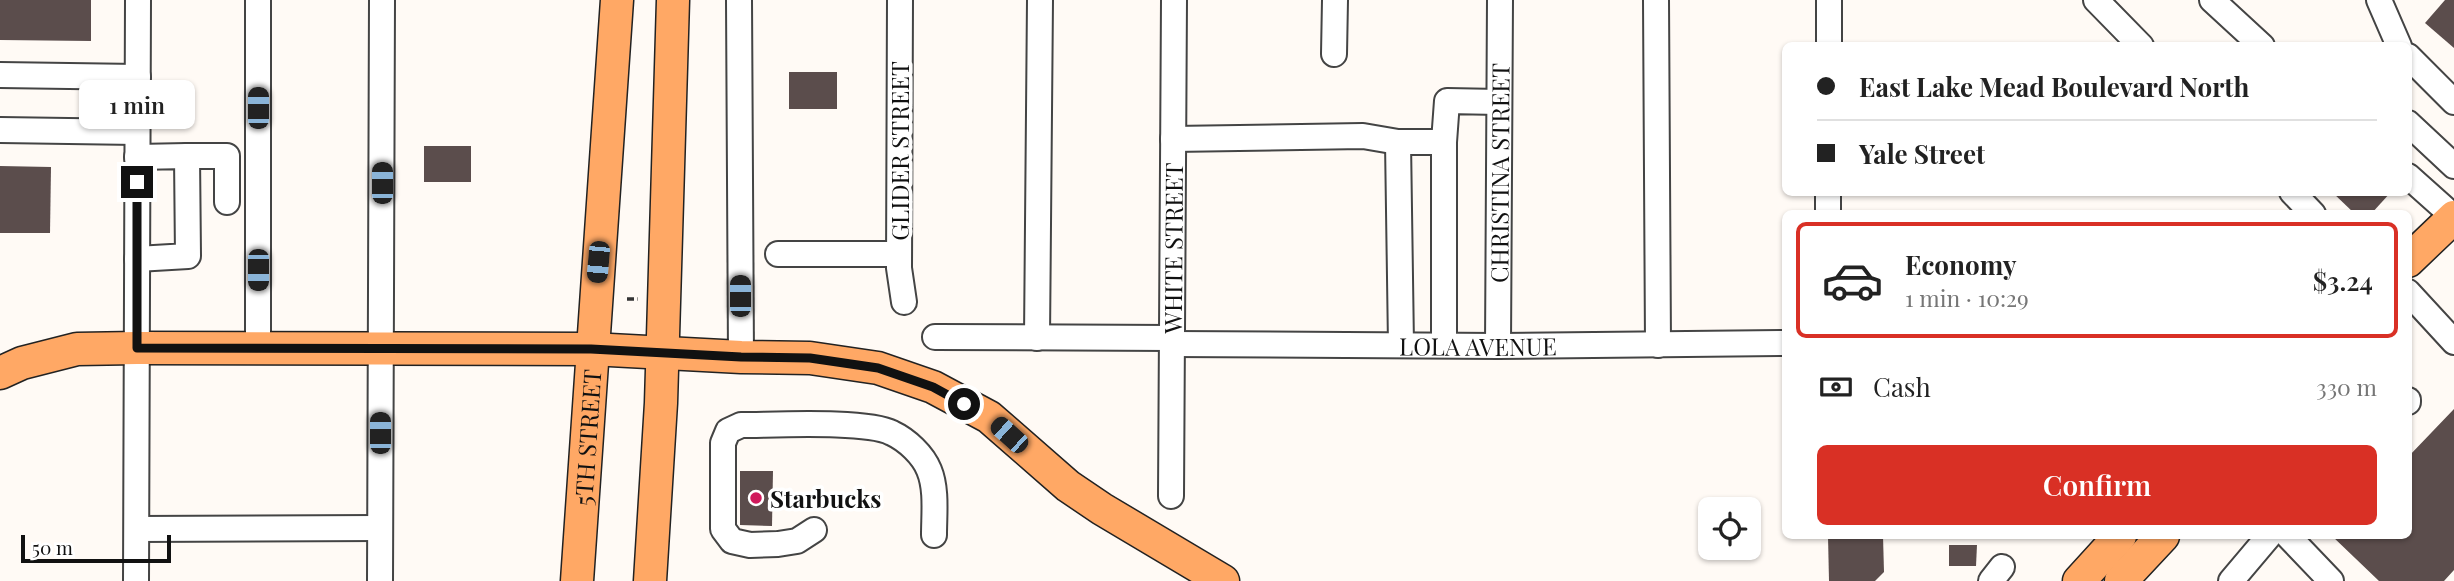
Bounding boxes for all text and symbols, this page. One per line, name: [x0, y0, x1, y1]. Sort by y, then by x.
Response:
street label: GLIDER STREET: [883, 61, 915, 241]
street label: CHRISTINA STREET: [1482, 63, 1516, 283]
text: East Lake Mead Boulevard North: [1859, 69, 2249, 104]
callout: 1 min: [79, 80, 195, 130]
car: [248, 87, 269, 129]
text: 1 min: [109, 89, 165, 120]
text: Yale Street: [1859, 136, 1985, 171]
car: [372, 162, 393, 204]
street label: WHITE STREET: [1156, 162, 1189, 335]
route end: [121, 166, 153, 198]
car: [586, 240, 611, 284]
text: Economy: [1905, 247, 2016, 282]
car: [248, 249, 269, 291]
icon: car: [1821, 249, 1884, 312]
text: $3.24: [2313, 263, 2373, 298]
car: [730, 275, 751, 317]
text: 1 min · 10:29: [1905, 282, 2029, 313]
street label: LOLA AVENUE: [1399, 329, 1557, 362]
street label: 5TH STREET: [566, 368, 608, 507]
icon: cash: [1817, 368, 1855, 406]
text: Cash: [1873, 369, 1931, 404]
text: 330 m: [2316, 371, 2377, 402]
route start: [948, 388, 980, 420]
car: [370, 412, 391, 454]
car: [987, 413, 1032, 457]
button: Confirm: [1817, 445, 2377, 525]
place label: Starbucks: [770, 482, 881, 514]
marker: Starbucks: [748, 490, 764, 506]
map controls: [1698, 497, 1761, 560]
button: locate: [1698, 497, 1761, 560]
scale bar: [21, 532, 172, 564]
text: 50 m: [32, 534, 73, 560]

